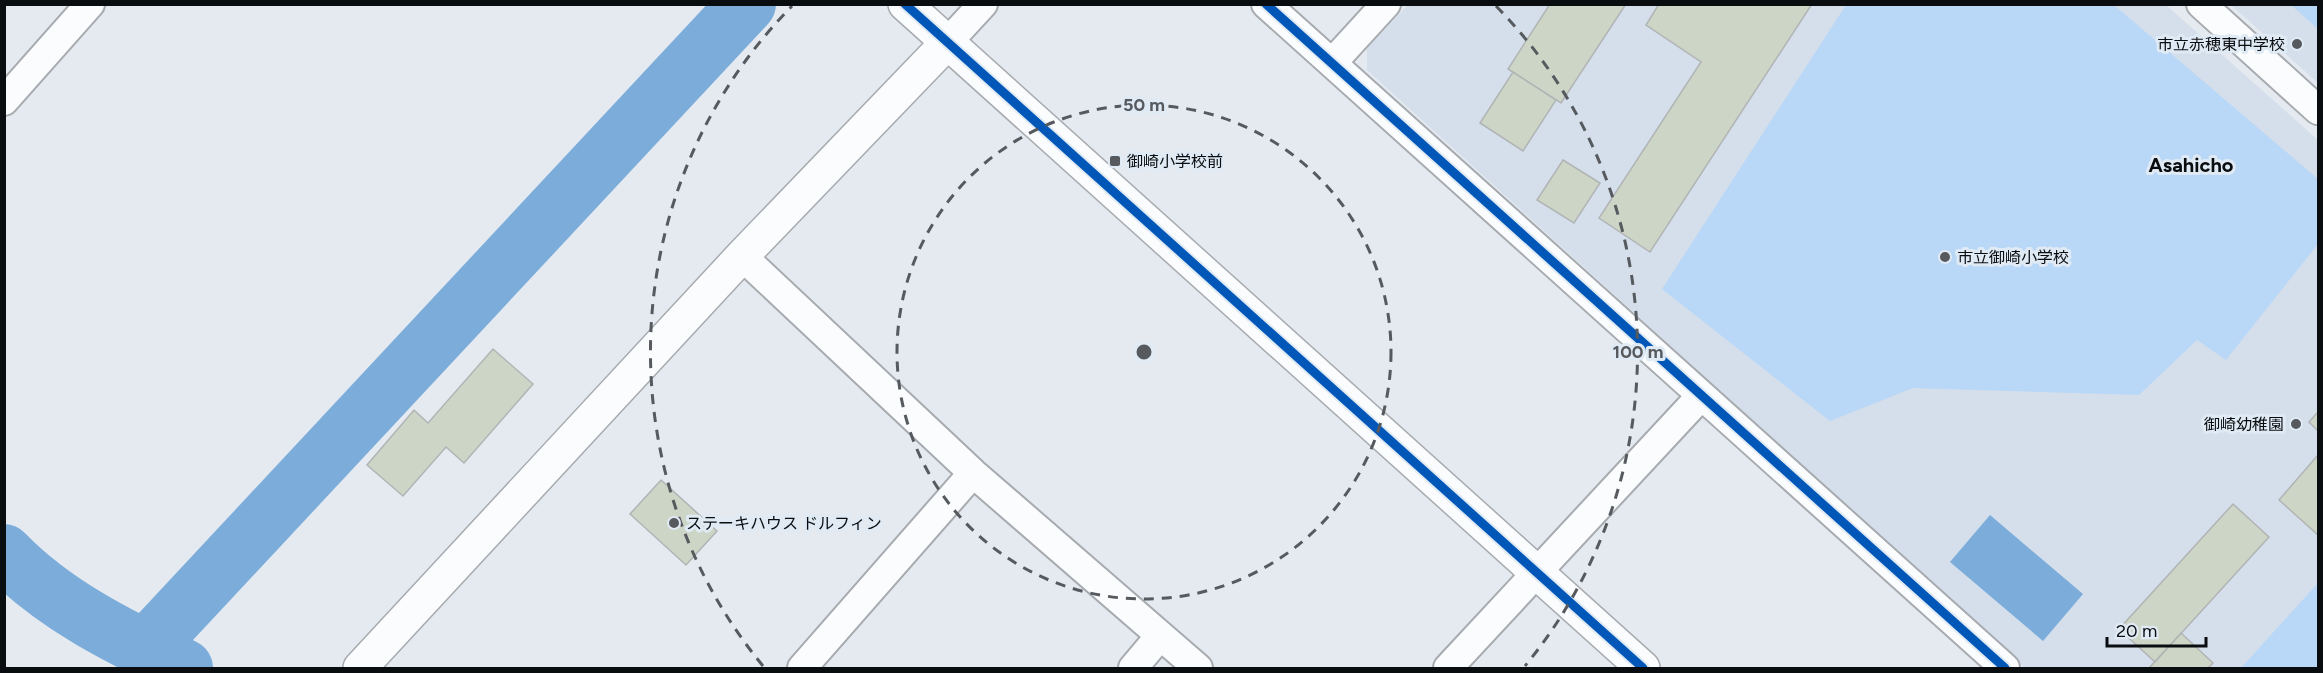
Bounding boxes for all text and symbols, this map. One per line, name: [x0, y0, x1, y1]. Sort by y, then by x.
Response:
place label: 市立赤穂東中学校: [2157, 35, 2285, 54]
marker: 市立赤穂東中学校: [2290, 37, 2304, 51]
text: 50 m: [1123, 94, 1165, 116]
place label: 御崎小学校前: [1127, 152, 1223, 171]
district label: Asahicho: [2149, 153, 2234, 177]
marker: 御崎小学校前: [1108, 154, 1122, 168]
place label: 市立御崎小学校: [1957, 248, 2069, 267]
marker: 市立御崎小学校: [1938, 250, 1952, 264]
text: 100 m: [1613, 341, 1663, 363]
centre of rings: [1134, 342, 1154, 362]
place label: 御崎幼稚園: [2204, 415, 2284, 434]
marker: 御崎幼稚園: [2289, 417, 2303, 431]
place label: ステーキハウス ドルフィン: [686, 514, 882, 533]
marker: ステーキハウス ドルフィン: [667, 516, 681, 530]
scale bar: [2107, 610, 2206, 648]
text: 20 m: [2116, 620, 2157, 642]

